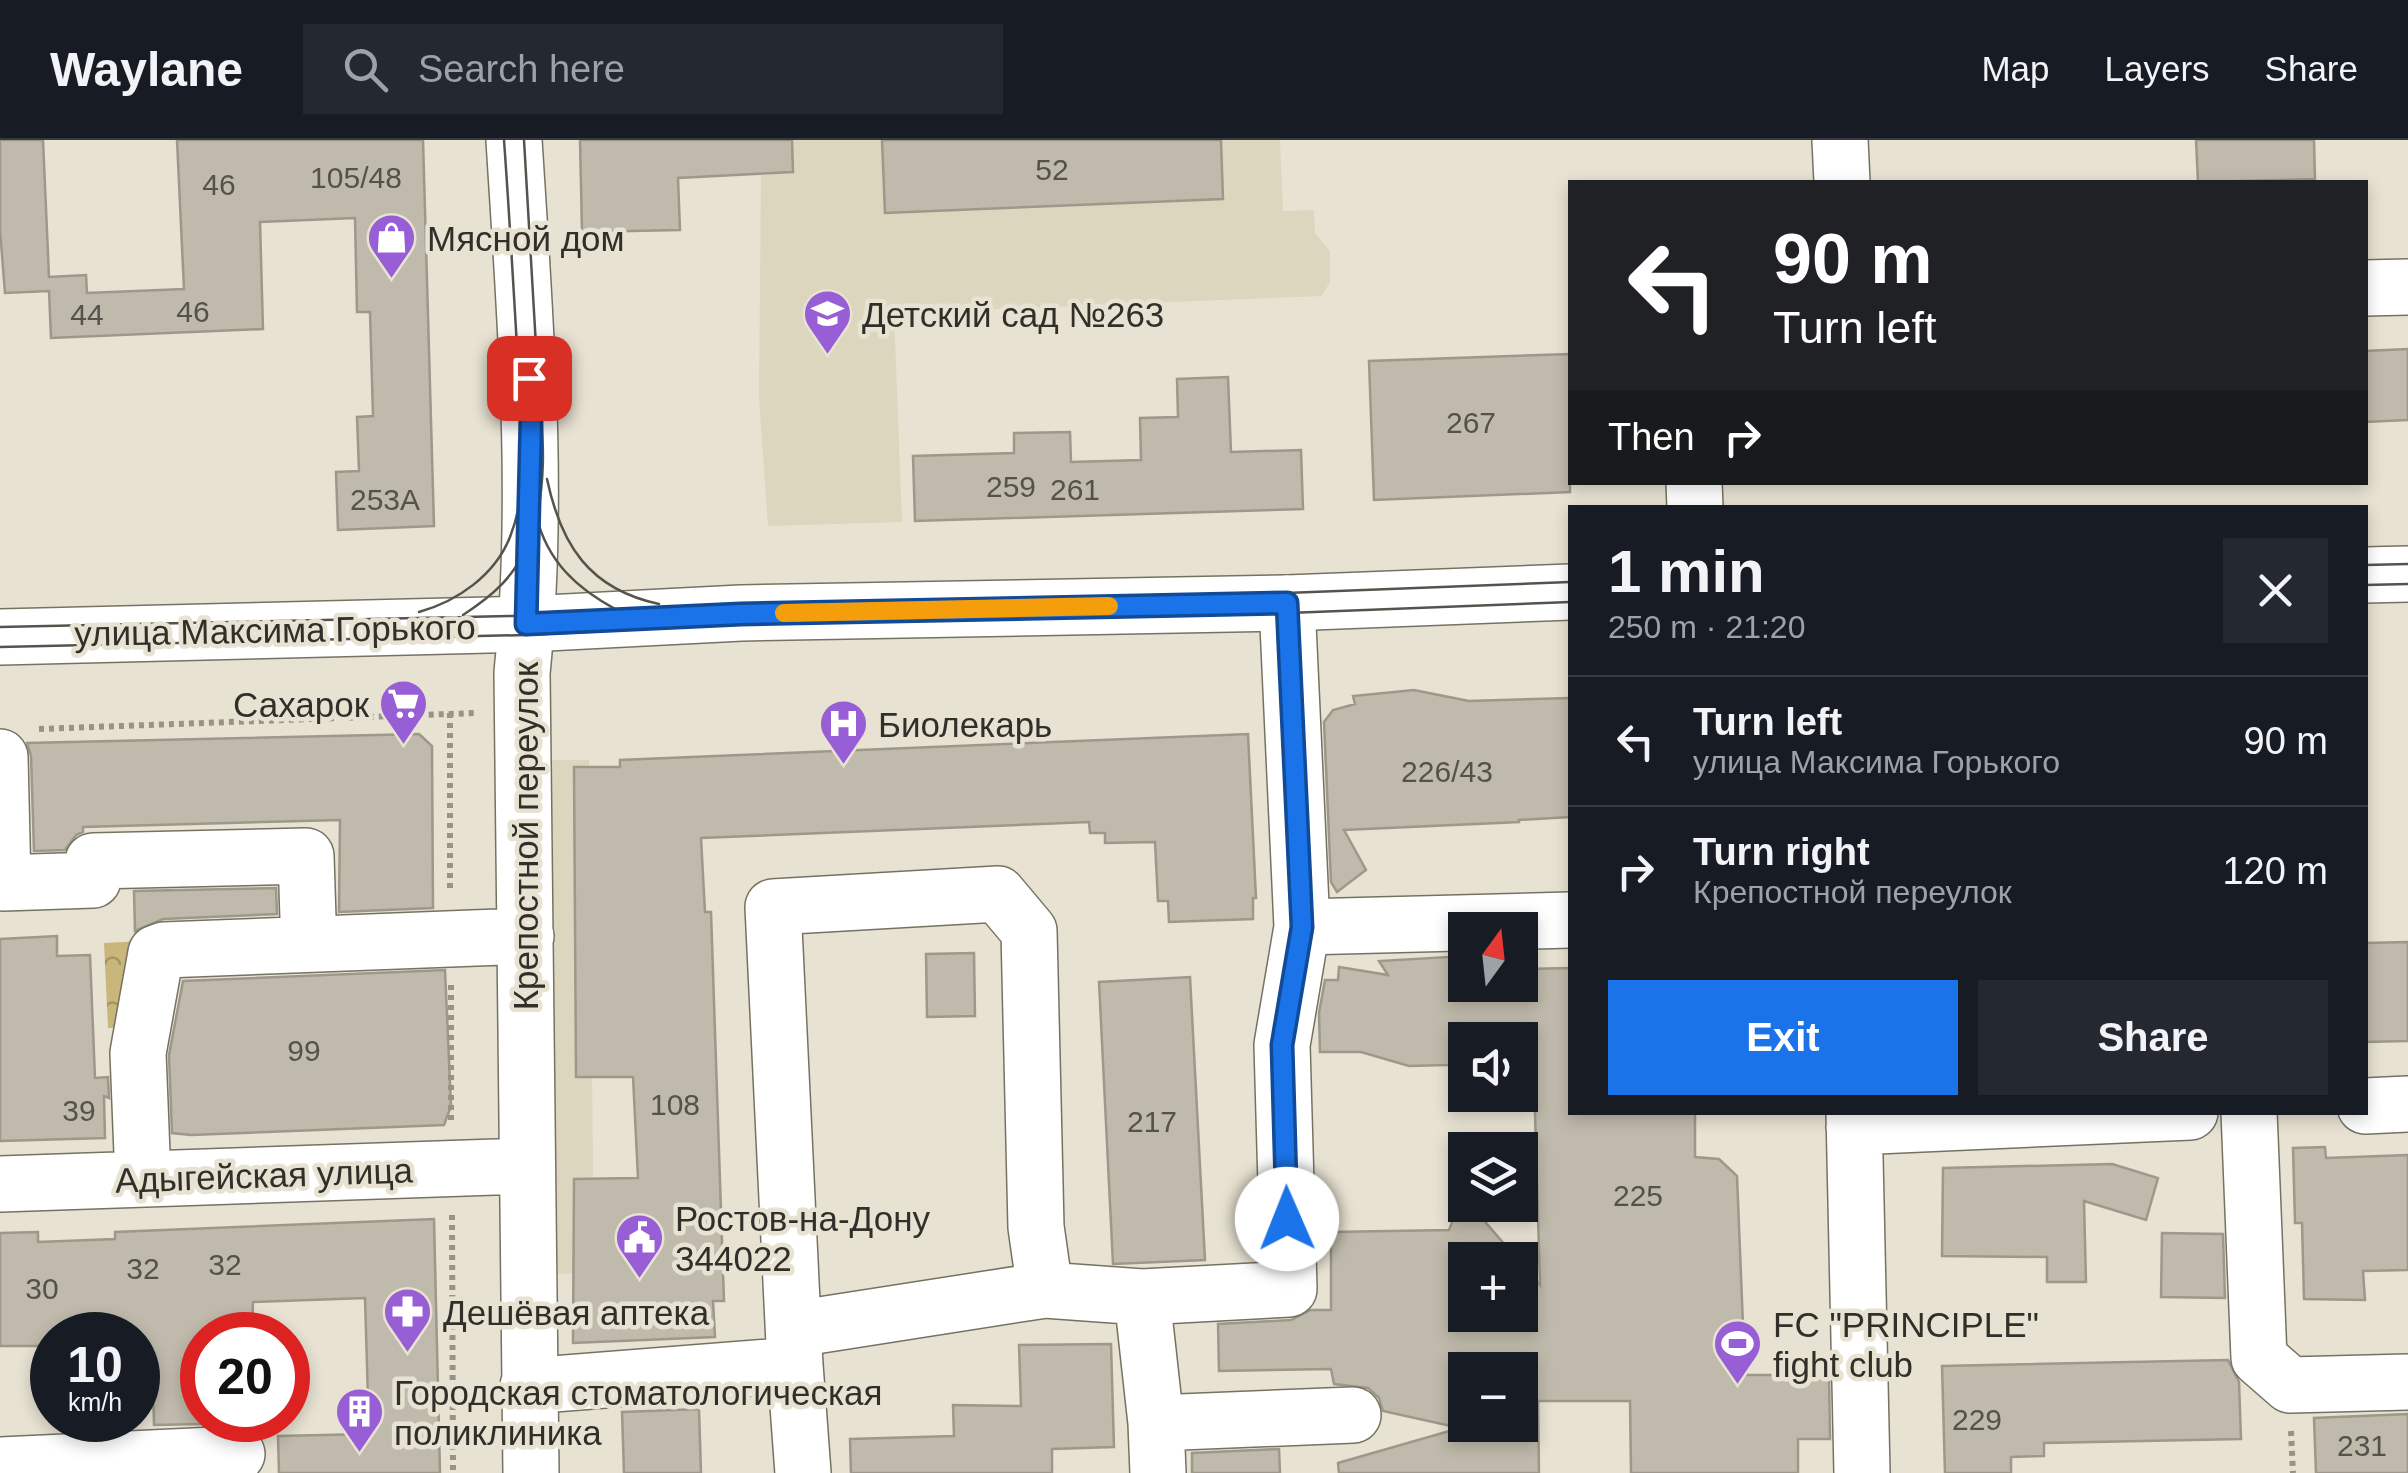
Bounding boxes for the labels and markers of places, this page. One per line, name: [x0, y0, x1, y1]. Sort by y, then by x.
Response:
shop icon: Мясной дом: [366, 212, 418, 280]
place label: Мясной дом: [427, 219, 625, 258]
school or university icon: Детский сад №263: [801, 288, 853, 356]
place label: Детский сад №263: [862, 295, 1164, 334]
pin: [487, 336, 572, 421]
supermarket icon: Сахарок: [378, 678, 430, 746]
place label: Сахарок: [233, 685, 370, 724]
hospital icon: Биолекарь: [817, 698, 869, 766]
place label: Биолекарь: [878, 705, 1052, 744]
place label: Ростов-на-Дону 344022: [675, 1199, 930, 1278]
public building icon: Ростов-на-Дону 344022: [614, 1212, 666, 1280]
pharmacy icon: Дешёвая аптека: [382, 1286, 434, 1354]
place label: Дешёвая аптека: [443, 1293, 710, 1332]
place label: FC "PRINCIPLE" fight club: [1773, 1305, 2039, 1384]
sports icon: FC "PRINCIPLE" fight club: [1712, 1318, 1764, 1386]
place label: Городская стоматологическая поликлиника: [394, 1373, 882, 1452]
building icon: Городская стоматологическая поликлиника: [333, 1386, 385, 1454]

